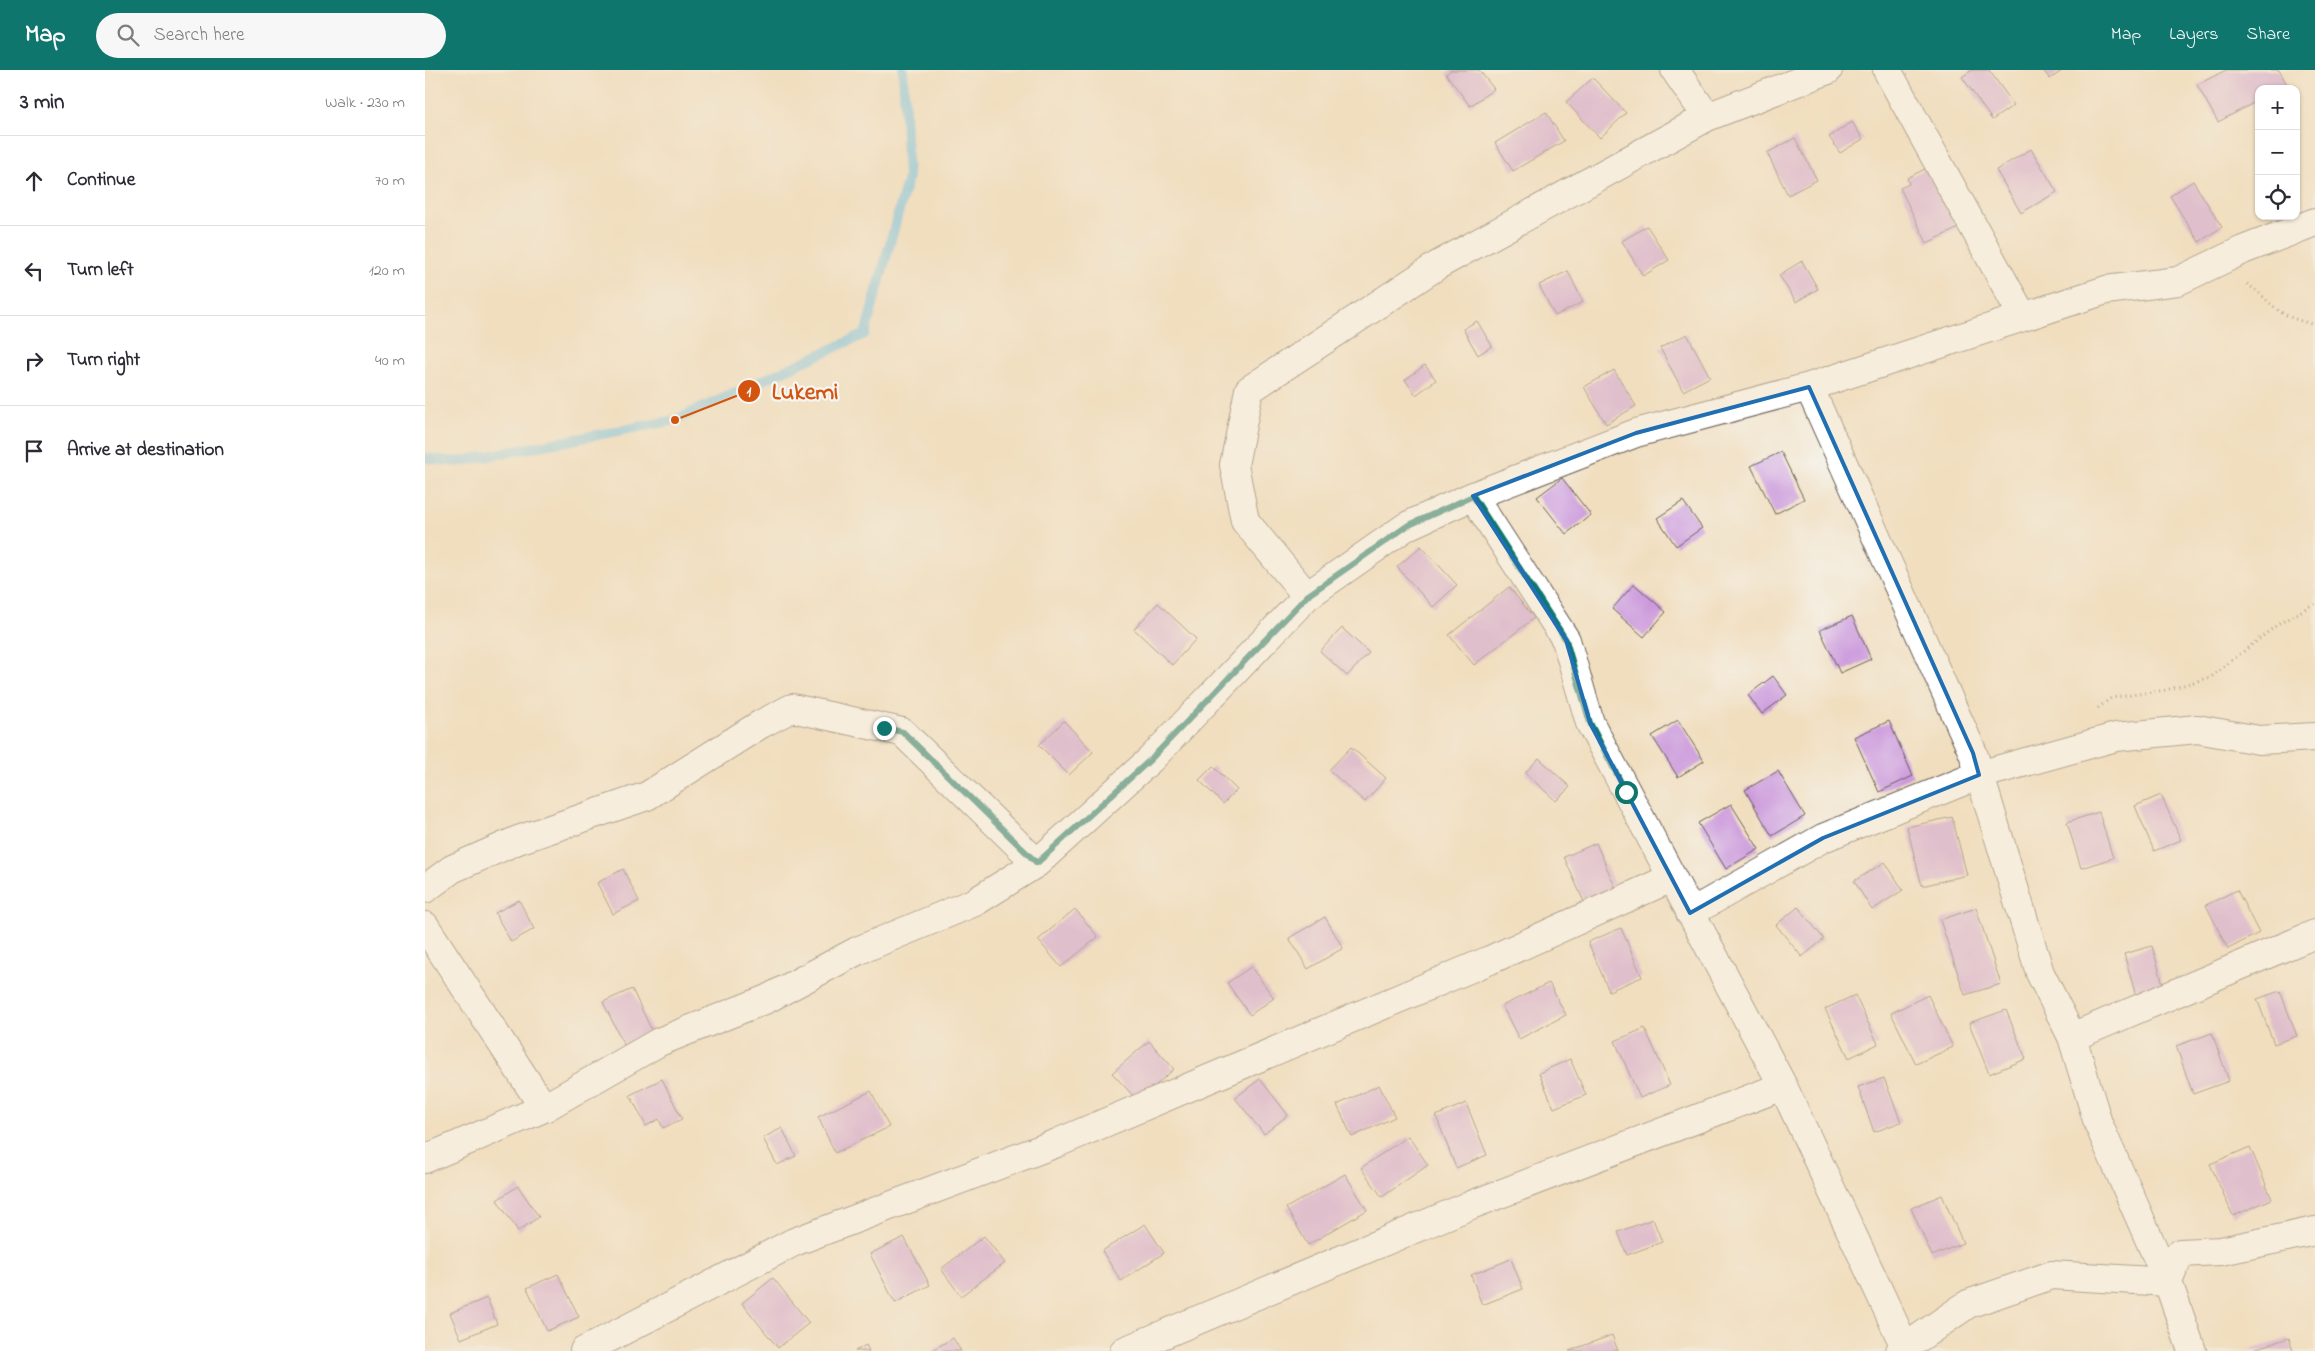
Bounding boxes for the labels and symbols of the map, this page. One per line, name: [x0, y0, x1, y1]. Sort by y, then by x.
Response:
callout: Lukemi: [737, 371, 848, 410]
text: Lukemi: [772, 376, 838, 411]
text: 1: [747, 381, 752, 403]
route end: [873, 717, 896, 740]
route start: [1615, 781, 1638, 804]

